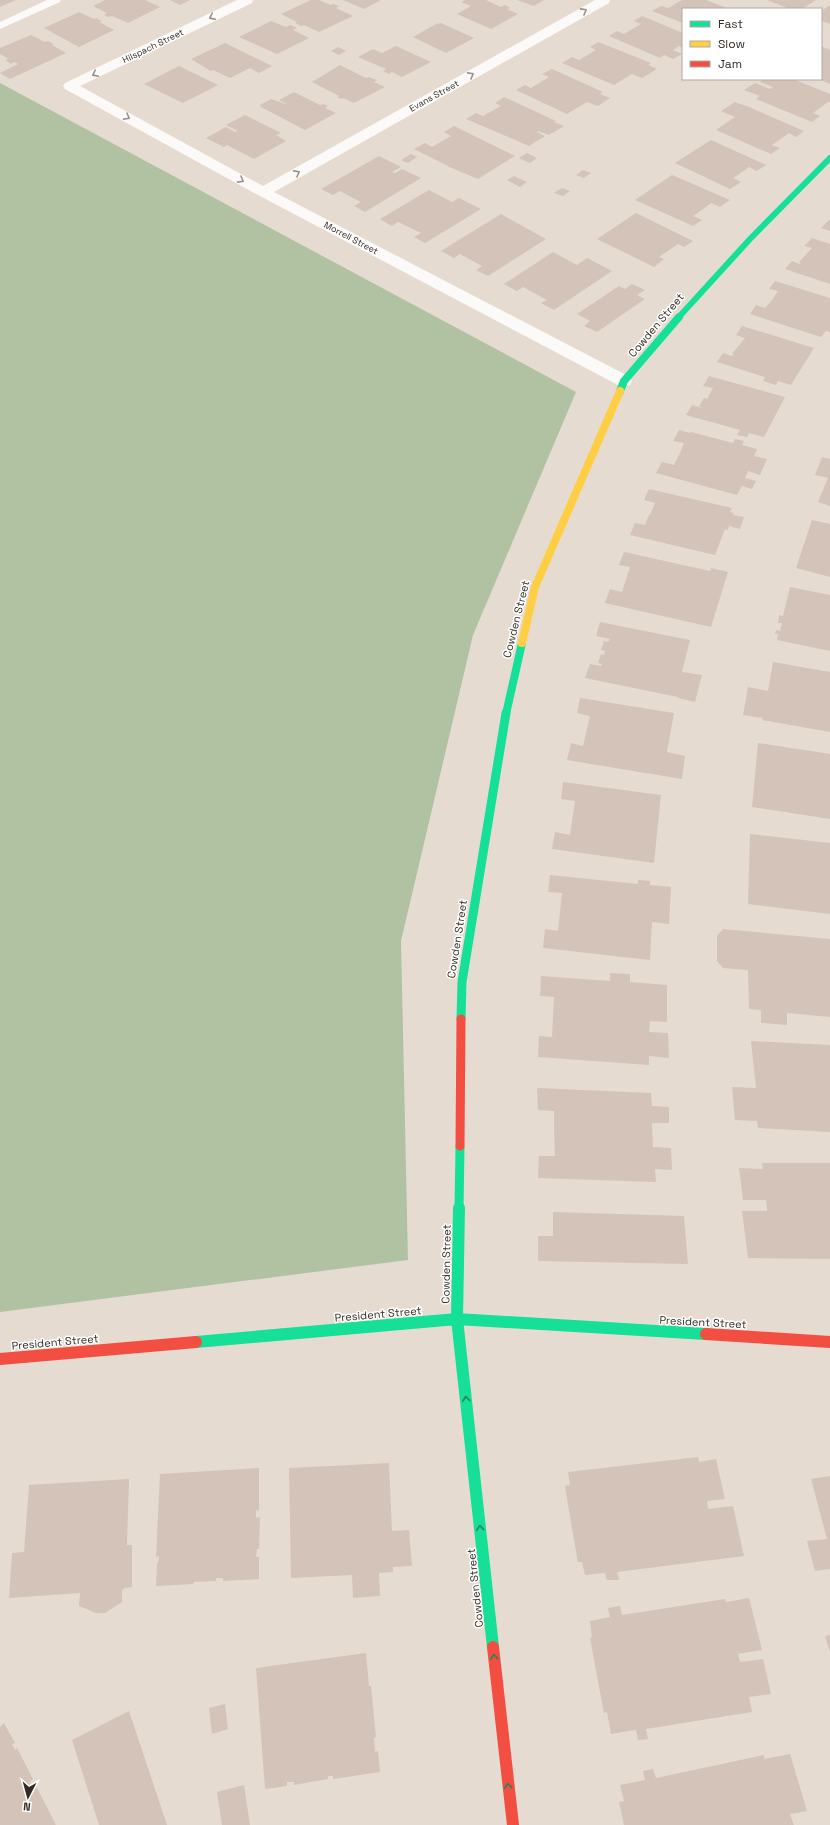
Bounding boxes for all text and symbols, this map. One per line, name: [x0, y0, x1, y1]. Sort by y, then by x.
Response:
one-way arrow: [580, 8, 588, 16]
legend: [682, 8, 822, 80]
one-way arrow: [209, 12, 217, 20]
text: Fast: [718, 16, 743, 32]
street label: Hilspach Street: [120, 26, 186, 66]
text: Slow: [718, 36, 745, 52]
text: Jam: [718, 56, 742, 72]
one-way arrow: [92, 69, 100, 77]
one-way arrow: [467, 72, 474, 79]
street label: Evans Street: [407, 77, 461, 115]
one-way arrow: [123, 113, 130, 120]
one-way arrow: [293, 170, 300, 177]
one-way arrow: [237, 175, 244, 183]
street label: Morrell Street: [322, 219, 380, 257]
street label: Cowden Street: [625, 290, 687, 360]
street label: Cowden Street: [500, 579, 532, 659]
street label: Cowden Street: [444, 899, 470, 979]
street label: Cowden Street: [438, 1224, 454, 1304]
street label: President Street: [334, 1303, 422, 1325]
street label: President Street: [659, 1313, 747, 1331]
street label: President Street: [11, 1331, 99, 1353]
one-way arrow: [462, 1396, 471, 1402]
one-way arrow: [476, 1525, 485, 1531]
street label: Cowden Street: [464, 1548, 486, 1628]
one-way arrow: [490, 1654, 499, 1660]
north arrow: [8, 1777, 48, 1817]
one-way arrow: [504, 1783, 513, 1789]
text: N: [23, 1800, 31, 1814]

